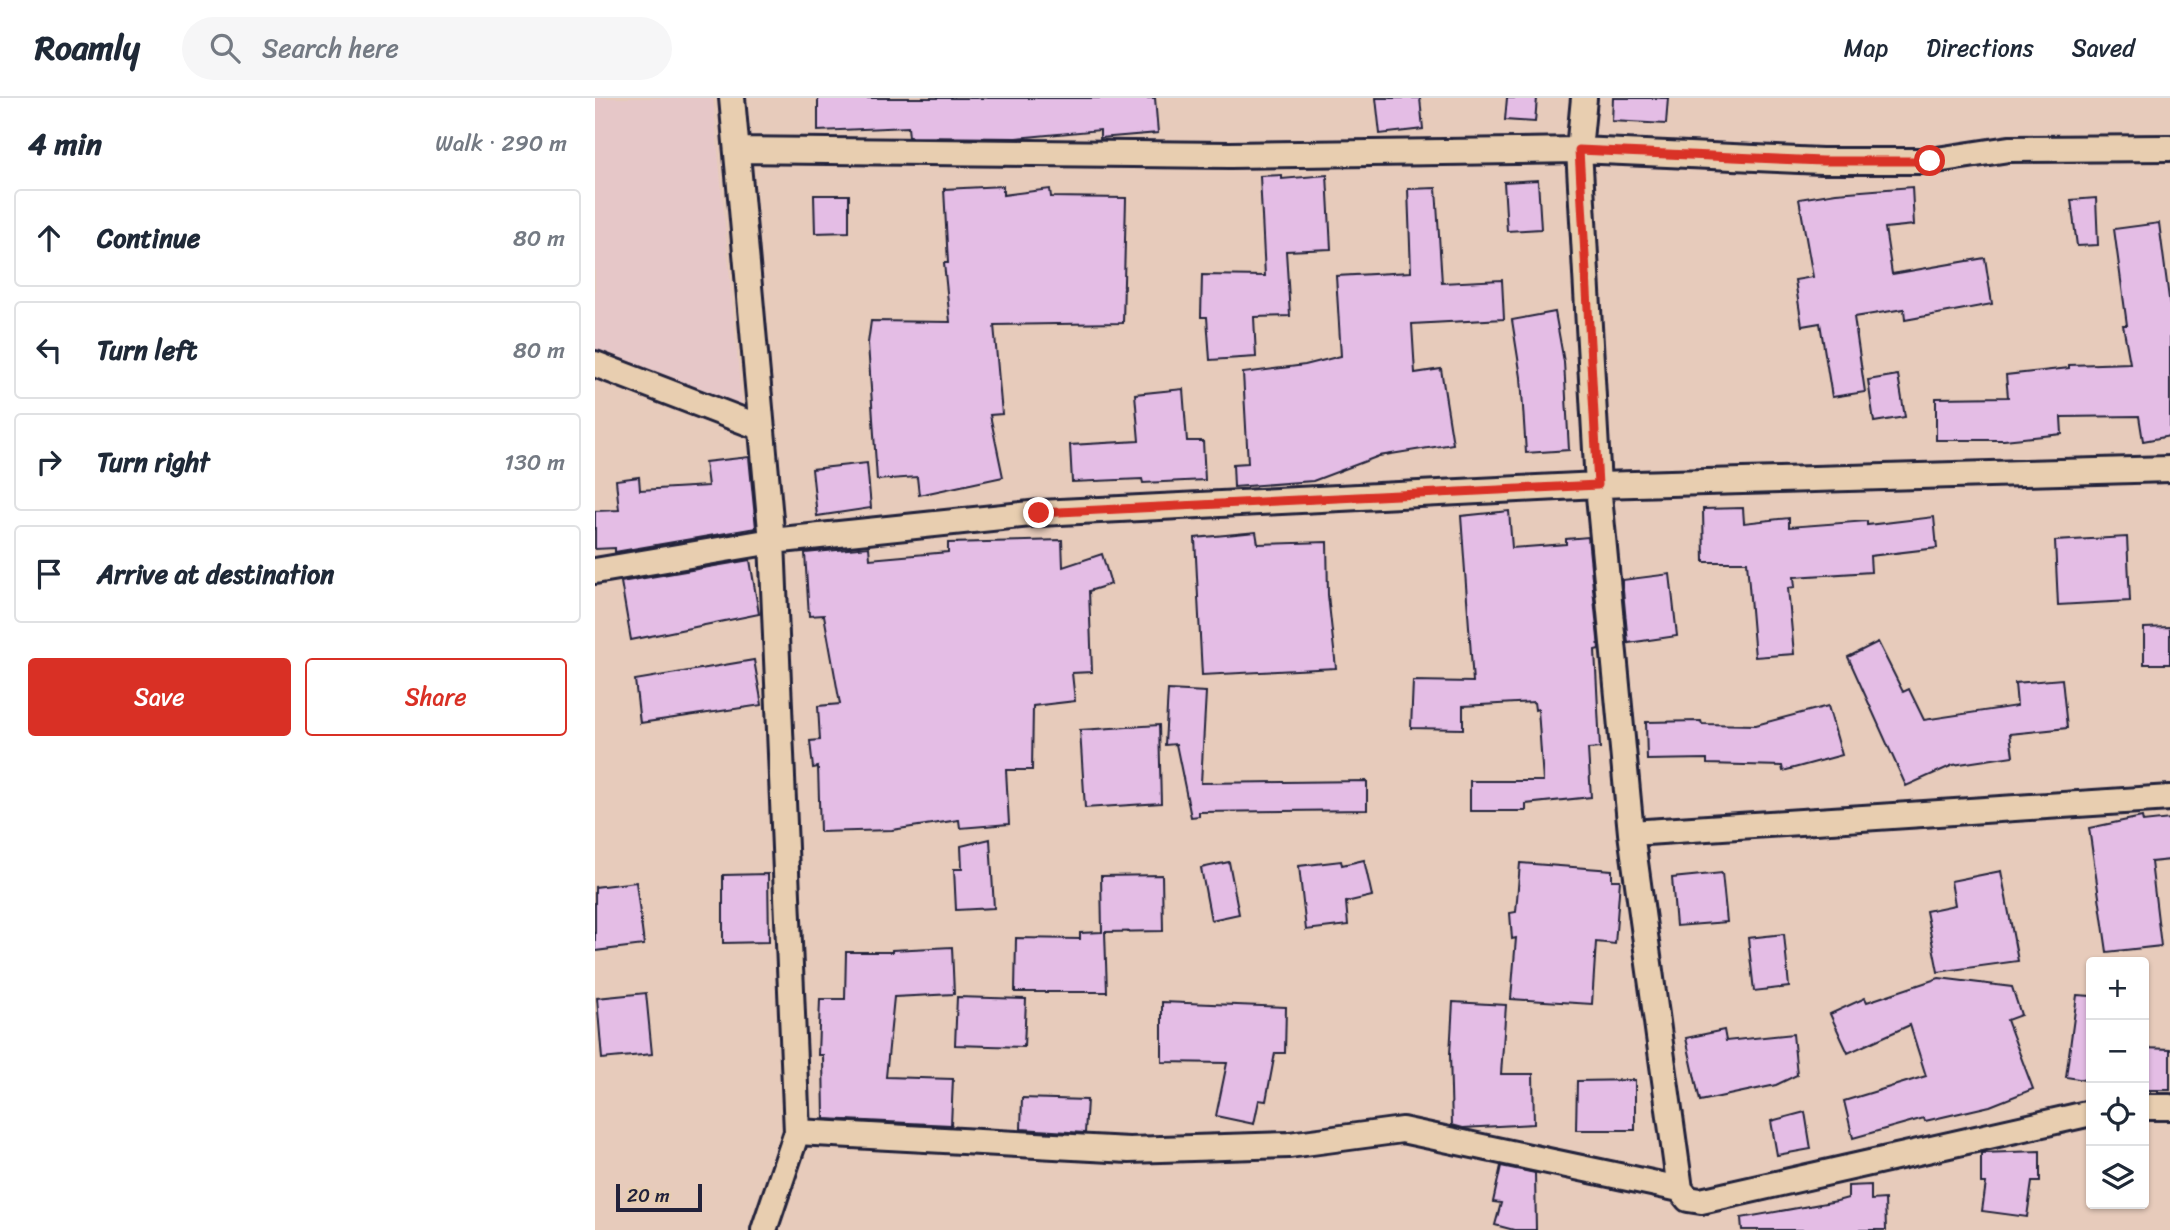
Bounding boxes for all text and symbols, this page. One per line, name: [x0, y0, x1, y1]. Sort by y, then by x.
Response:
search box: [182, 17, 672, 80]
text: Roamly: [35, 19, 140, 77]
text: Search here: [262, 25, 399, 71]
text: Map: [1844, 27, 1888, 69]
text: Directions: [1926, 27, 2034, 69]
text: Saved: [2072, 27, 2135, 69]
icon: search: [206, 29, 244, 67]
text: 4 min: [28, 117, 102, 171]
text: Walk · 290 m: [435, 123, 567, 164]
route start: [1914, 145, 1945, 176]
text: Continue: [97, 215, 200, 261]
text: 80 m: [513, 218, 565, 259]
icon: ahead: [30, 219, 68, 257]
text: Turn left: [97, 327, 197, 373]
text: 80 m: [513, 330, 565, 371]
icon: left: [30, 331, 68, 369]
text: Turn right: [97, 439, 210, 485]
text: 130 m: [504, 442, 565, 483]
icon: right: [30, 443, 68, 481]
route end: [1023, 497, 1054, 528]
text: Arrive at destination: [97, 551, 334, 597]
icon: arrive: [30, 555, 68, 593]
button: Save: [28, 658, 291, 736]
button: Share: [305, 658, 567, 736]
map controls: [2086, 957, 2149, 1209]
button: +: [2086, 957, 2149, 1020]
button: −: [2086, 1020, 2149, 1083]
button: locate: [2086, 1083, 2149, 1146]
button: layers: [2086, 1146, 2149, 1209]
text: 20 m: [627, 1179, 670, 1212]
scale bar: [616, 1181, 702, 1213]

